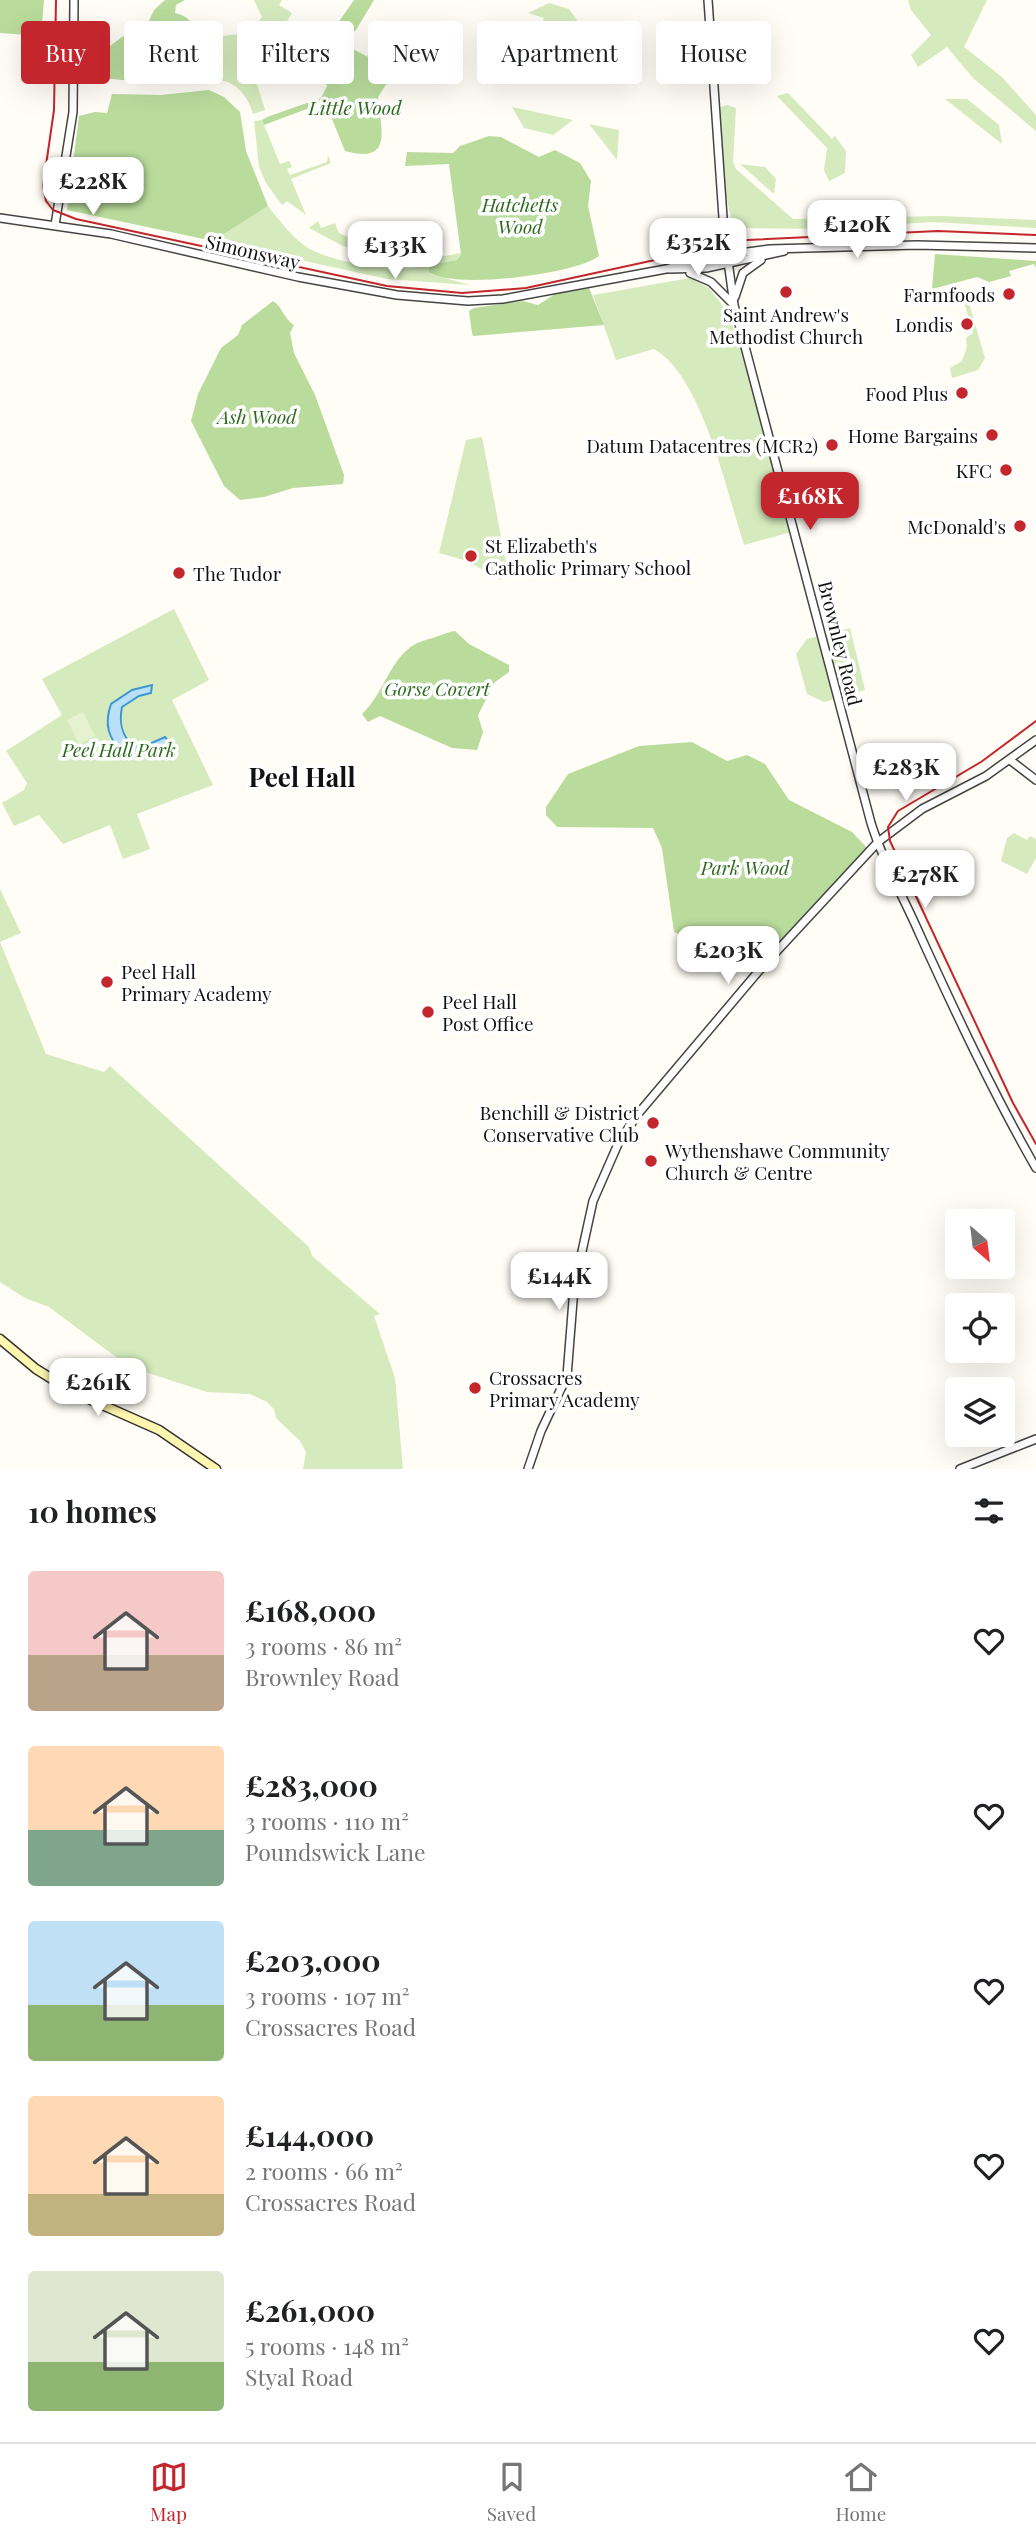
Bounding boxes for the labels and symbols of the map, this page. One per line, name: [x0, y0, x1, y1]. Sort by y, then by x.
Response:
park label: Little Wood: [308, 94, 402, 120]
pin: £228K: [44, 158, 142, 217]
park label: Hatchetts Wood: [481, 191, 558, 239]
pin: £120K: [808, 201, 906, 260]
pin: £352K: [649, 218, 747, 278]
pin: £133K: [346, 222, 444, 281]
street label: Simonsway: [203, 227, 303, 275]
place label: Farmfoods: [903, 281, 995, 307]
marker: Saint Andrew's Methodist Church: [778, 284, 794, 300]
marker: Farmfoods: [1001, 286, 1017, 302]
place label: Saint Andrew's Methodist Church: [709, 301, 863, 349]
place label: Londis: [895, 311, 953, 337]
marker: Londis: [959, 316, 975, 332]
place label: Food Plus: [865, 380, 948, 406]
marker: Food Plus: [954, 385, 970, 401]
park label: Ash Wood: [215, 403, 297, 429]
place label: Home Bargains: [848, 422, 978, 448]
marker: Home Bargains: [984, 427, 1000, 443]
place label: Datum Datacentres (MCR2): [586, 432, 818, 458]
marker: Datum Datacentres (MCR2): [824, 437, 840, 453]
place label: KFC: [956, 457, 992, 483]
marker: KFC: [998, 462, 1014, 478]
pin: £168K: [761, 472, 859, 532]
place label: McDonald's: [907, 513, 1006, 539]
marker: McDonald's: [1012, 518, 1028, 534]
place label: St Elizabeth's Catholic Primary School: [485, 532, 692, 580]
marker: St Elizabeth's Catholic Primary School: [463, 548, 479, 564]
place label: The Tudor: [193, 560, 282, 586]
marker: The Tudor: [171, 565, 187, 581]
street label: Brownley Road: [813, 578, 869, 708]
park label: Gorse Covert: [384, 675, 491, 701]
park label: Peel Hall Park: [61, 736, 176, 762]
pin: £283K: [857, 744, 955, 803]
district label: Peel Hall: [248, 759, 356, 794]
pin: £278K: [876, 850, 974, 910]
park label: Park Wood: [700, 854, 790, 880]
pin: £203K: [679, 926, 777, 986]
place label: Peel Hall Primary Academy: [121, 958, 272, 1006]
marker: Peel Hall Primary Academy: [99, 974, 115, 990]
place label: Peel Hall Post Office: [442, 988, 534, 1036]
marker: Peel Hall Post Office: [420, 1004, 436, 1020]
place label: Benchill & District Conservative Club: [479, 1099, 639, 1147]
marker: Benchill & District Conservative Club: [645, 1115, 661, 1131]
place label: Wythenshawe Community Church & Centre: [664, 1137, 890, 1185]
marker: Wythenshawe Community Church & Centre: [643, 1153, 659, 1169]
north arrow: [945, 1209, 1015, 1279]
pin: £144K: [510, 1252, 608, 1312]
pin: £261K: [49, 1358, 147, 1418]
place label: Crossacres Primary Academy: [489, 1364, 640, 1412]
marker: Crossacres Primary Academy: [467, 1380, 483, 1396]

